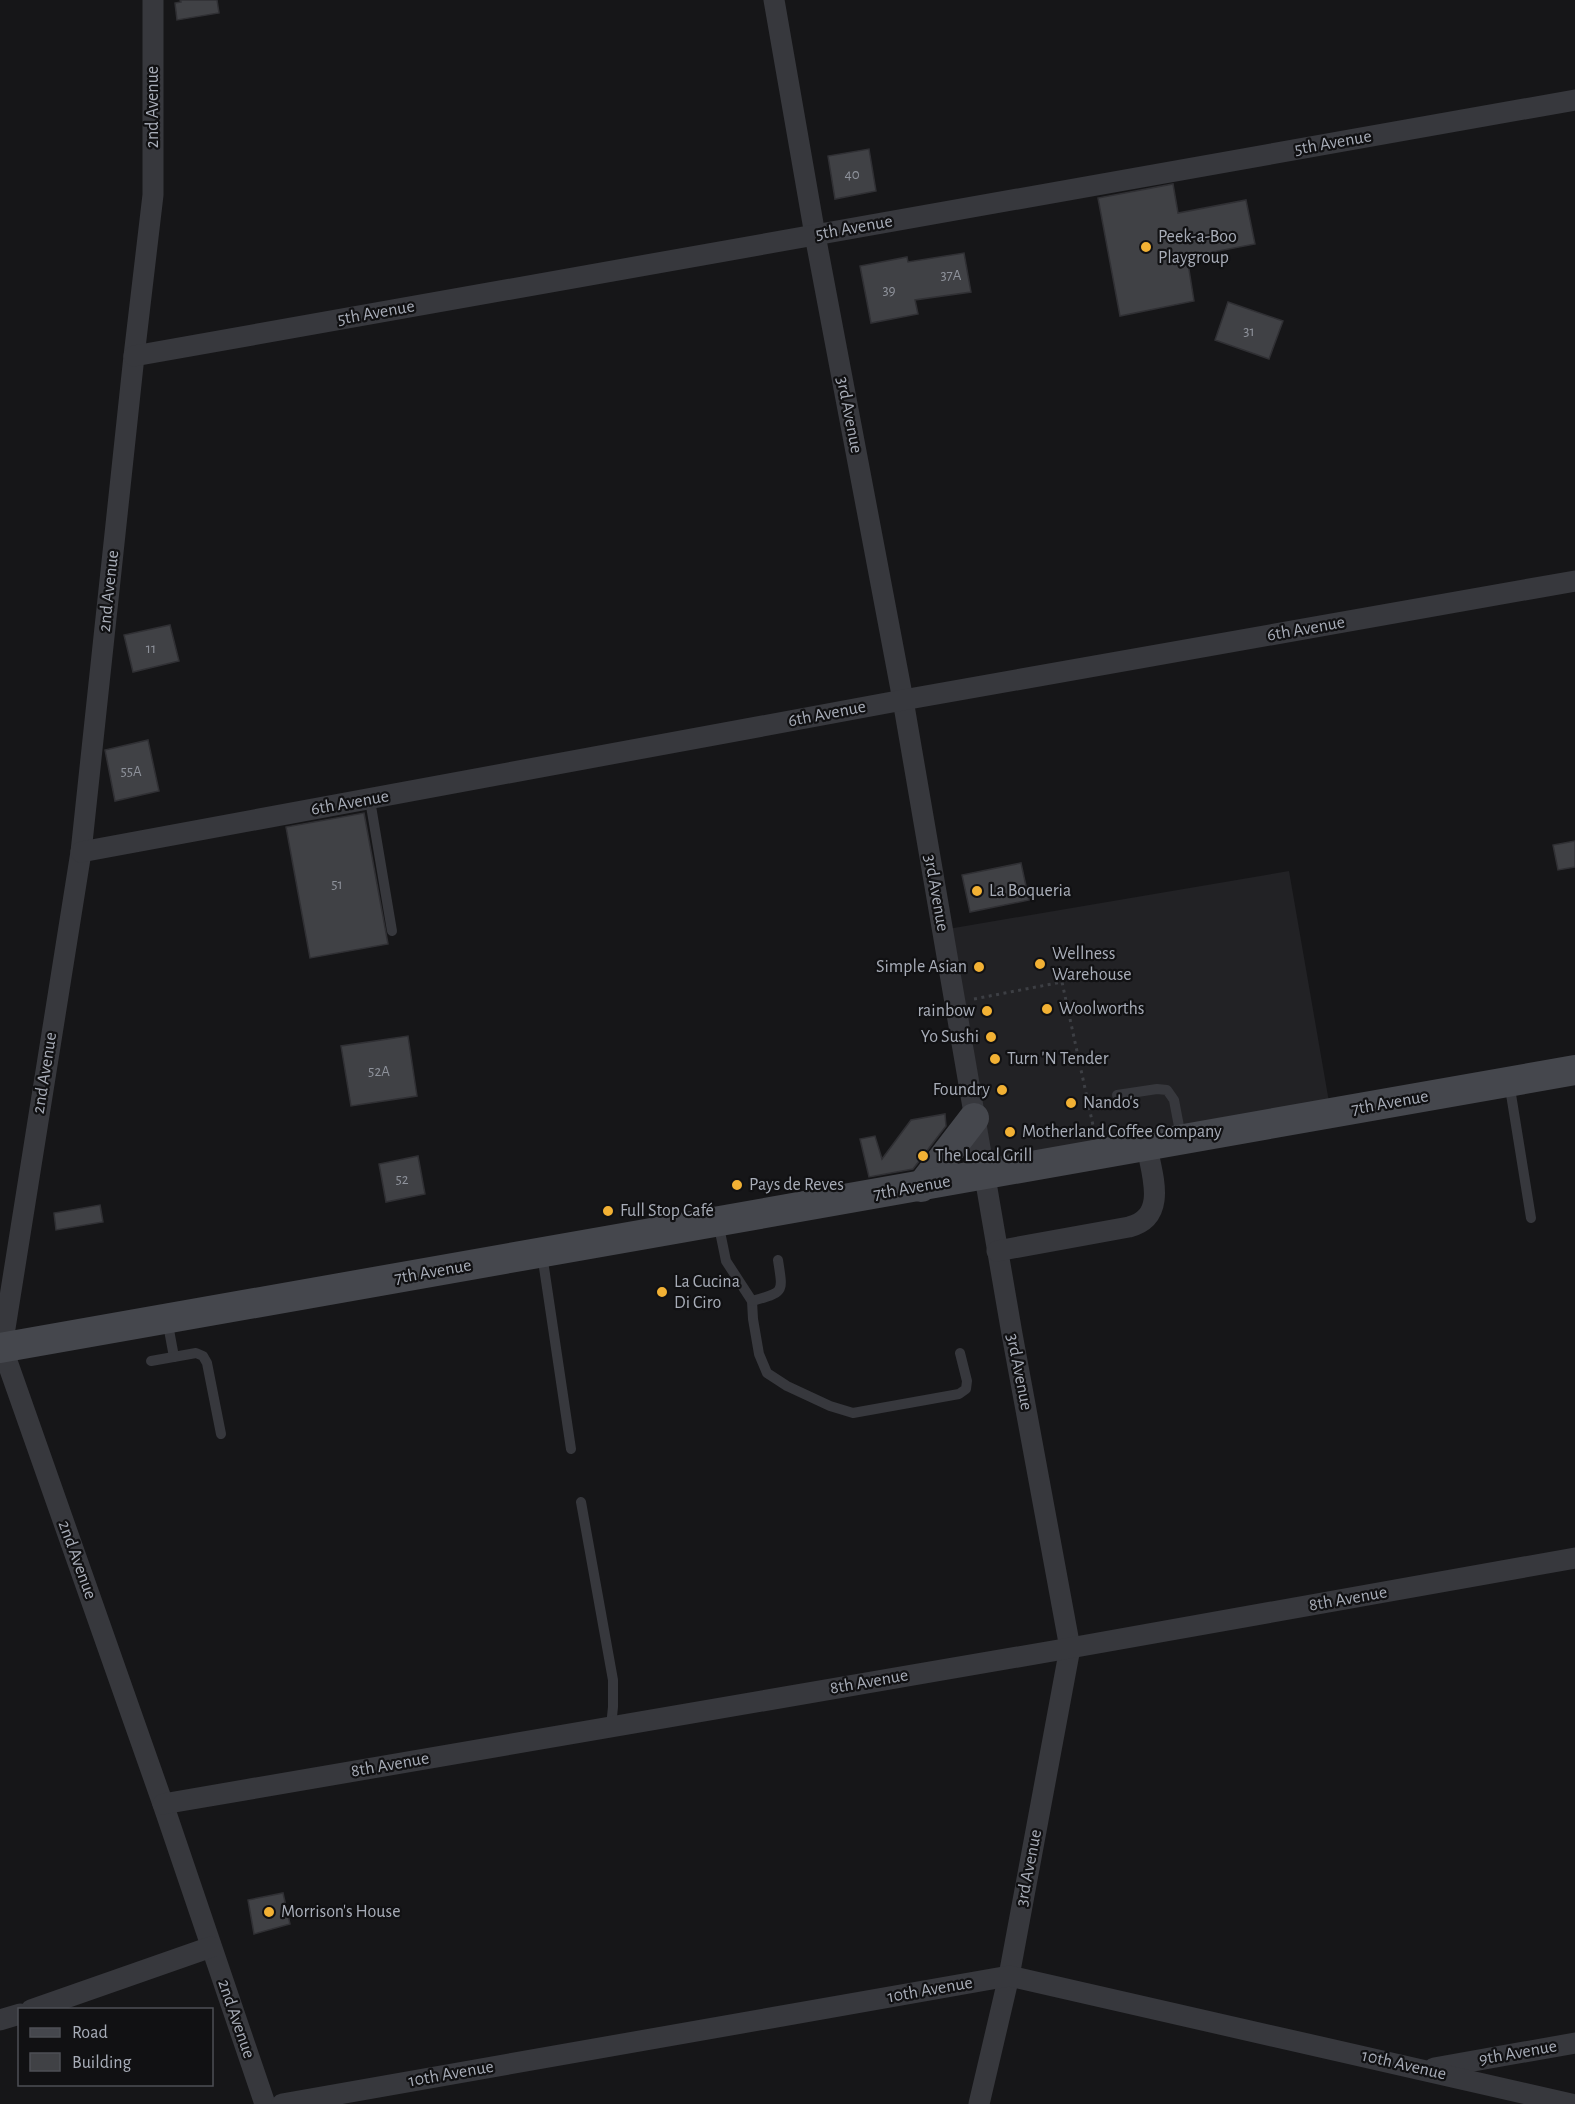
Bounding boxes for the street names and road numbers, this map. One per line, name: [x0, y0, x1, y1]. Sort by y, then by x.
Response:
street label: 2nd Avenue: [144, 66, 162, 148]
street label: 5th Avenue: [1293, 127, 1373, 159]
street label: 5th Avenue: [814, 212, 894, 244]
street label: 5th Avenue: [336, 297, 416, 329]
street label: 3rd Avenue: [833, 375, 865, 455]
street label: 2nd Avenue: [96, 549, 122, 633]
street label: 6th Avenue: [1266, 613, 1346, 645]
street label: 6th Avenue: [787, 698, 867, 730]
street label: 6th Avenue: [310, 787, 390, 819]
street label: 3rd Avenue: [920, 853, 952, 933]
street label: 2nd Avenue: [30, 1031, 60, 1115]
street label: 7th Avenue: [1350, 1087, 1430, 1119]
street label: 7th Avenue: [872, 1172, 952, 1204]
street label: 7th Avenue: [393, 1256, 473, 1288]
street label: 3rd Avenue: [1003, 1332, 1035, 1412]
street label: 2nd Avenue: [54, 1518, 100, 1602]
street label: 8th Avenue: [1307, 1583, 1389, 1615]
street label: 8th Avenue: [828, 1666, 910, 1698]
street label: 8th Avenue: [349, 1749, 431, 1781]
street label: 3rd Avenue: [1013, 1828, 1045, 1908]
street label: 10th Avenue: [886, 1974, 974, 2006]
street label: 2nd Avenue: [214, 1977, 258, 2061]
street label: 9th Avenue: [1478, 2037, 1558, 2069]
street label: 10th Avenue: [1360, 2047, 1448, 2083]
street label: 10th Avenue: [407, 2058, 495, 2090]

